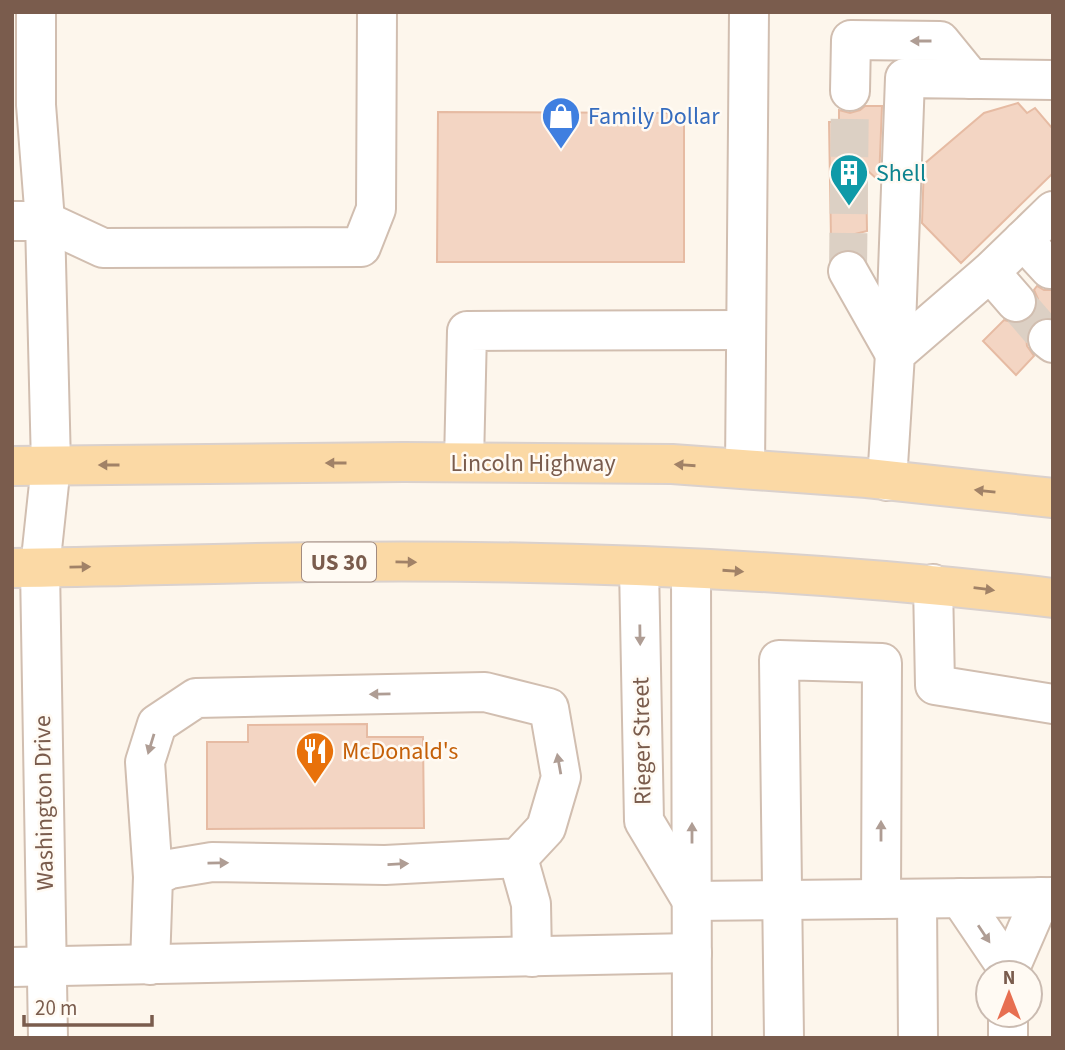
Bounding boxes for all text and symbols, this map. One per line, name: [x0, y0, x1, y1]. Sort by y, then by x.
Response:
one-way arrow: [909, 35, 931, 47]
shop icon: Family Dollar: [540, 95, 582, 150]
place label: Family Dollar: [588, 99, 720, 134]
building icon: Shell: [828, 152, 870, 207]
place label: Shell: [876, 156, 926, 191]
street label: Lincoln Highway: [450, 446, 616, 481]
one-way arrow: [325, 457, 347, 469]
one-way arrow: [97, 459, 119, 471]
one-way arrow: [674, 459, 696, 470]
one-way arrow: [974, 485, 996, 496]
road number: US 30: [302, 542, 376, 582]
one-way arrow: [395, 557, 417, 568]
one-way arrow: [70, 561, 92, 573]
one-way arrow: [722, 566, 744, 577]
one-way arrow: [974, 584, 996, 595]
one-way arrow: [634, 625, 646, 647]
street label: Rieger Street: [623, 677, 661, 805]
one-way arrow: [369, 689, 391, 700]
street label: Washington Drive: [25, 715, 63, 891]
restaurant icon: McDonald's: [294, 730, 336, 785]
one-way arrow: [145, 734, 155, 755]
place label: McDonald's: [342, 734, 458, 769]
one-way arrow: [553, 753, 564, 775]
one-way arrow: [875, 820, 887, 842]
one-way arrow: [686, 822, 698, 844]
one-way arrow: [208, 857, 230, 869]
one-way arrow: [387, 859, 409, 870]
one-way arrow: [977, 925, 991, 943]
north arrow: [974, 959, 1044, 1029]
text: N: [1003, 965, 1015, 992]
scale bar: [24, 984, 152, 1028]
text: 20 m: [35, 993, 77, 1023]

